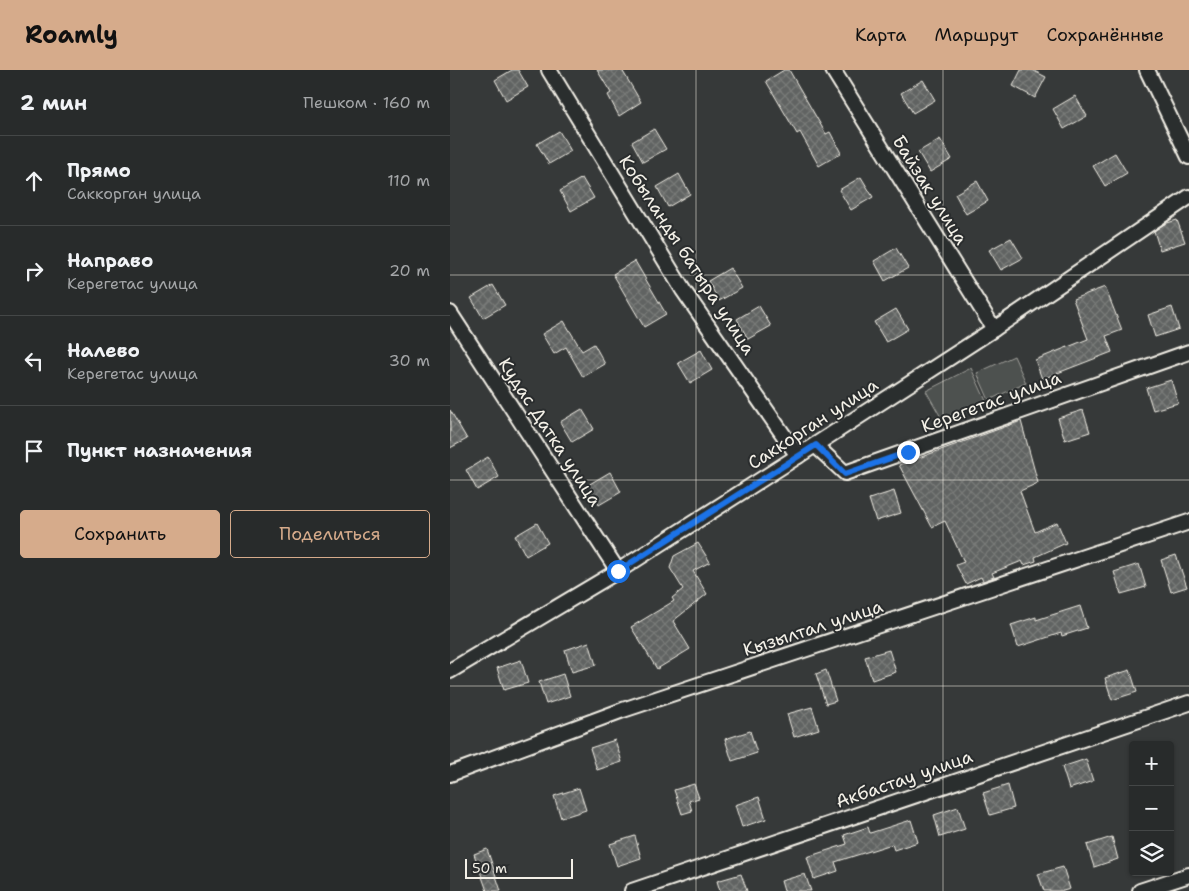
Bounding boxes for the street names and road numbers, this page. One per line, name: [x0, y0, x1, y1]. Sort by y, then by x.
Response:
street label: Байзак улица: [887, 131, 973, 249]
street label: Кобыланды батыра улица: [613, 151, 761, 359]
street label: Кудас Датка улица: [493, 353, 607, 511]
street label: Керегетас улица: [918, 366, 1064, 438]
street label: Саккорган улица: [743, 373, 883, 475]
street label: Кызылтал улица: [740, 594, 886, 662]
street label: Акбастау улица: [832, 744, 976, 814]

